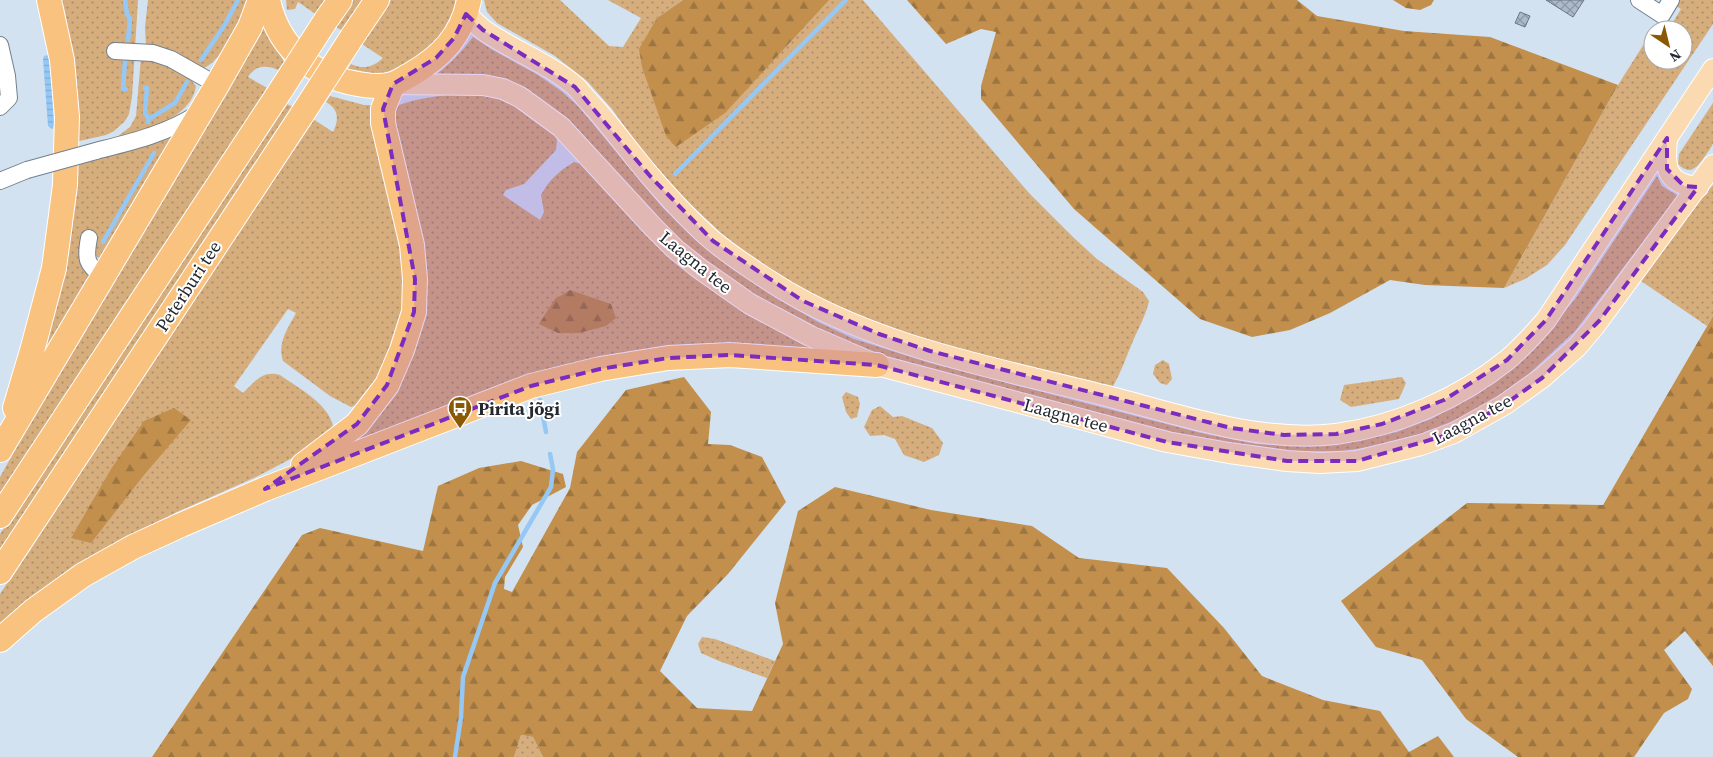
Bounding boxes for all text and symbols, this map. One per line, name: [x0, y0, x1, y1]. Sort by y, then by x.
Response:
north arrow: [1643, 20, 1693, 70]
text: N: [1666, 45, 1685, 67]
street label: Laagna tee: [654, 225, 738, 299]
street label: Peterburi tee: [149, 236, 227, 336]
street label: Laagna tee: [1428, 388, 1516, 450]
street label: Laagna tee: [1021, 392, 1111, 438]
bus stop icon: Pirita jõgi: [447, 395, 473, 429]
place label: Pirita jõgi: [478, 396, 560, 421]

